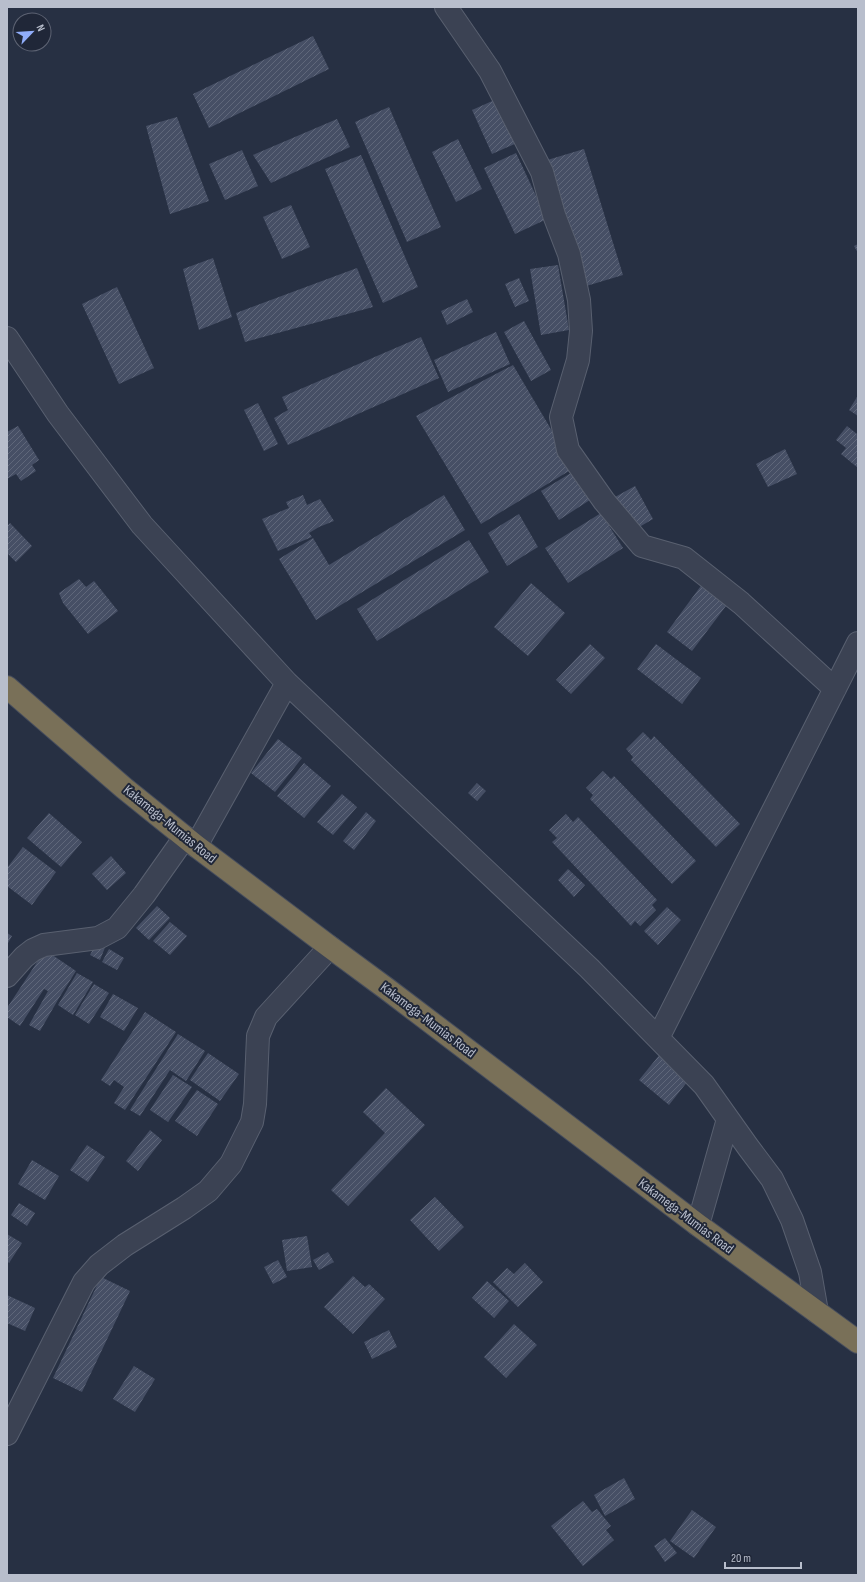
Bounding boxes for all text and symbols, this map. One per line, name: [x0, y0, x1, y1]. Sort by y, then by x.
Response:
north arrow: [12, 12, 52, 52]
text: N: [33, 23, 48, 34]
street label: Kakamega-Mumias Road: [120, 781, 220, 867]
street label: Kakamega-Mumias Road: [377, 979, 479, 1061]
street label: Kakamega-Mumias Road: [635, 1175, 737, 1257]
scale bar: [725, 1544, 801, 1570]
text: 20 m: [731, 1551, 751, 1566]

